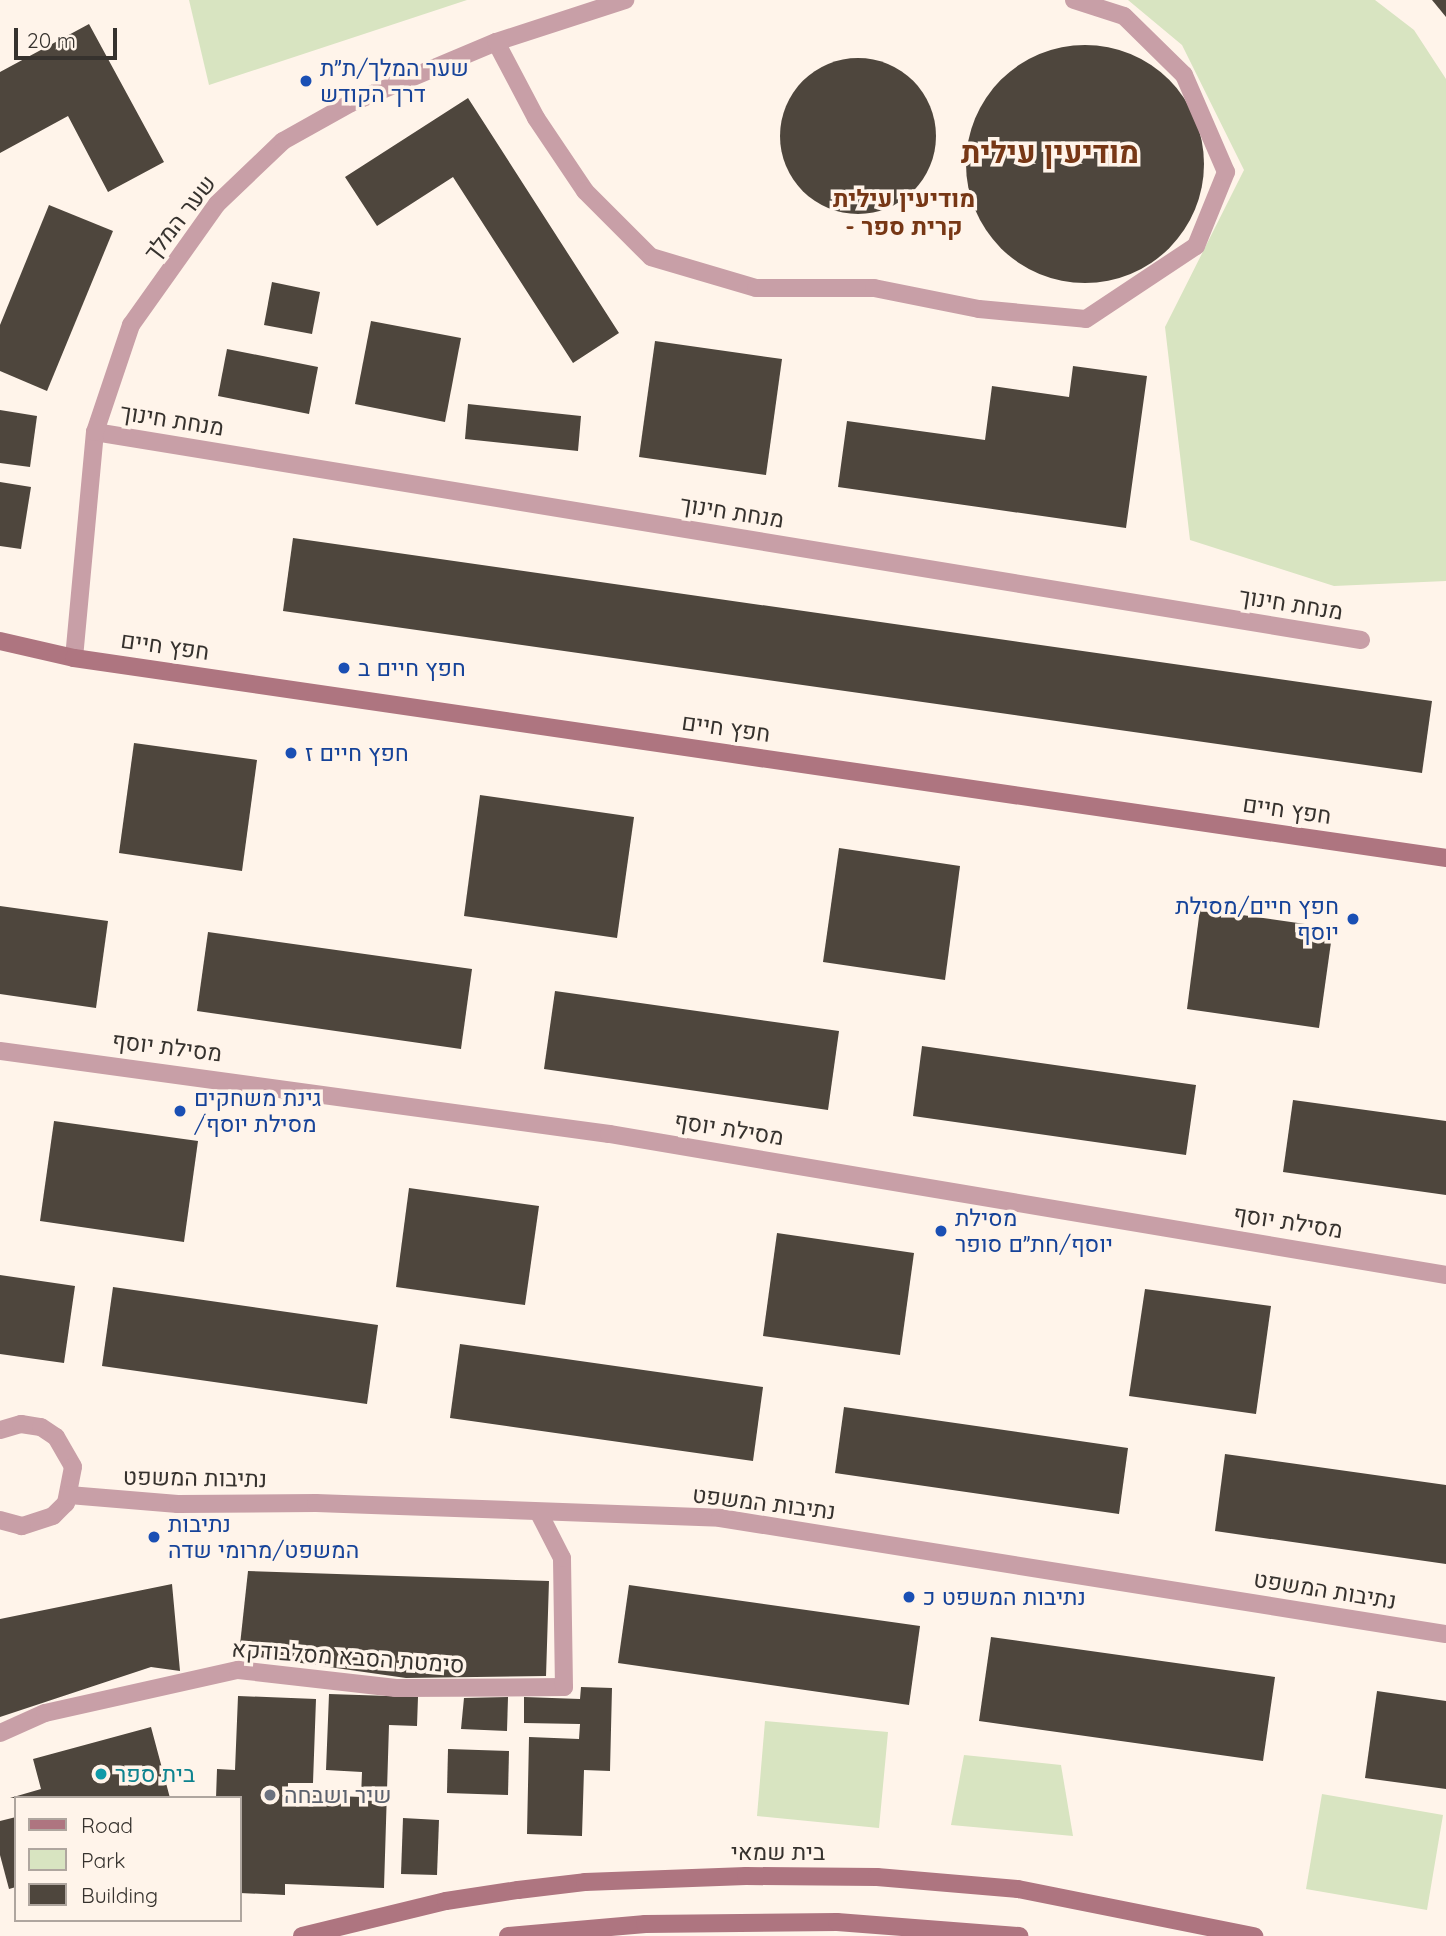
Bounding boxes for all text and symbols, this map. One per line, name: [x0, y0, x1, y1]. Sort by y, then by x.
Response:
scale bar: [18, 14, 121, 58]
text: 20 m: [27, 27, 76, 53]
place label: שער המלך/ת״ת דרך הקודש: [320, 54, 469, 108]
marker: שער המלך/ת״ת דרך הקודש: [298, 73, 314, 89]
district label: מודיעין עילית: [961, 134, 1139, 170]
street label: שער המלך: [138, 170, 222, 266]
district label: מודיעין עילית - קרית ספר: [833, 185, 975, 241]
street label: מנחת חינוך: [118, 398, 226, 442]
street label: מנחת חינוך: [678, 490, 786, 534]
street label: מנחת חינוך: [1237, 582, 1345, 626]
street label: חפץ חיים: [119, 626, 211, 666]
place label: חפץ חיים ב: [358, 654, 466, 682]
marker: חפץ חיים ב: [336, 660, 352, 676]
street label: חפץ חיים: [680, 708, 772, 748]
place label: חפץ חיים ז: [305, 739, 409, 767]
marker: חפץ חיים ז: [283, 745, 299, 761]
street label: חפץ חיים: [1241, 790, 1333, 830]
place label: חפץ חיים/מסילת יוסף: [1175, 892, 1339, 946]
marker: חפץ חיים/מסילת יוסף: [1345, 911, 1361, 927]
street label: מסילת יוסף: [110, 1027, 224, 1067]
place label: גינת משחקים /מסילת יוסף: [194, 1084, 321, 1138]
marker: גינת משחקים /מסילת יוסף: [172, 1103, 188, 1119]
street label: מסילת יוסף: [672, 1107, 786, 1151]
street label: מסילת יוסף: [1231, 1200, 1345, 1244]
place label: מסילת יוסף/חת״ם סופר: [955, 1204, 1113, 1258]
marker: מסילת יוסף/חת״ם סופר: [933, 1223, 949, 1239]
street label: נתיבות המשפט: [123, 1463, 267, 1493]
street label: נתיבות המשפט: [691, 1481, 837, 1525]
place label: נתיבות המשפט/מרומי שדה: [168, 1510, 359, 1564]
marker: נתיבות המשפט/מרומי שדה: [146, 1529, 162, 1545]
street label: נתיבות המשפט: [1252, 1565, 1398, 1615]
place label: נתיבות המשפט כ: [923, 1583, 1086, 1611]
marker: נתיבות המשפט כ: [901, 1589, 917, 1605]
street label: סימטת הסבא מסלבודקא: [231, 1635, 465, 1679]
place label: בית ספר: [115, 1760, 195, 1788]
marker: בית ספר: [93, 1766, 109, 1782]
place label: שיר ושבחה: [284, 1781, 391, 1809]
marker: שיר ושבחה: [262, 1787, 278, 1803]
legend: [14, 1796, 242, 1922]
text: Road: [81, 1812, 133, 1838]
street label: בית שמאי: [731, 1838, 825, 1866]
text: Park: [81, 1847, 125, 1873]
text: Building: [81, 1882, 158, 1908]

